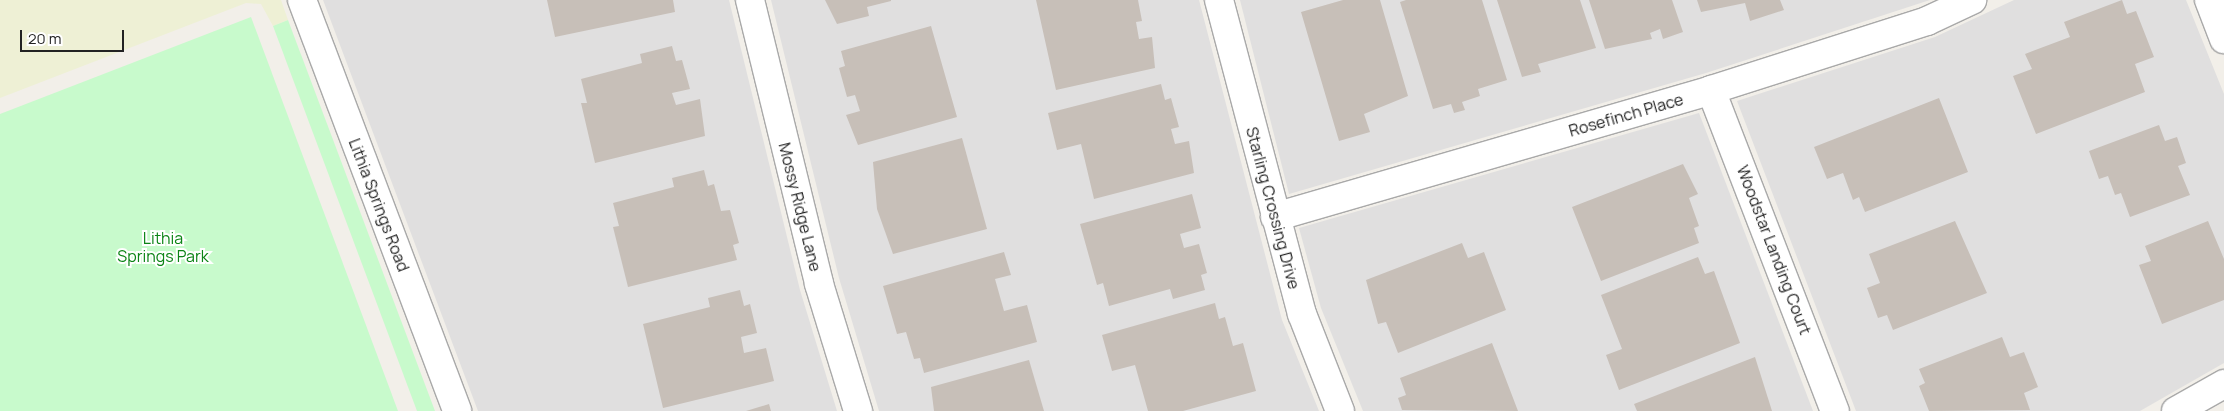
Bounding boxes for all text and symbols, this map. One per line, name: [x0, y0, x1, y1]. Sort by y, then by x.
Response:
scale bar: [22, 20, 126, 52]
text: 20 m: [28, 28, 61, 49]
street label: Rosefinch Place: [1567, 89, 1685, 141]
street label: Starling Crossing Drive: [1242, 125, 1304, 291]
street label: Lithia Springs Road: [345, 136, 413, 274]
street label: Mossy Ridge Lane: [775, 141, 825, 273]
street label: Woodstar Landing Court: [1733, 163, 1815, 337]
park label: Lithia Springs Park: [117, 228, 209, 266]

